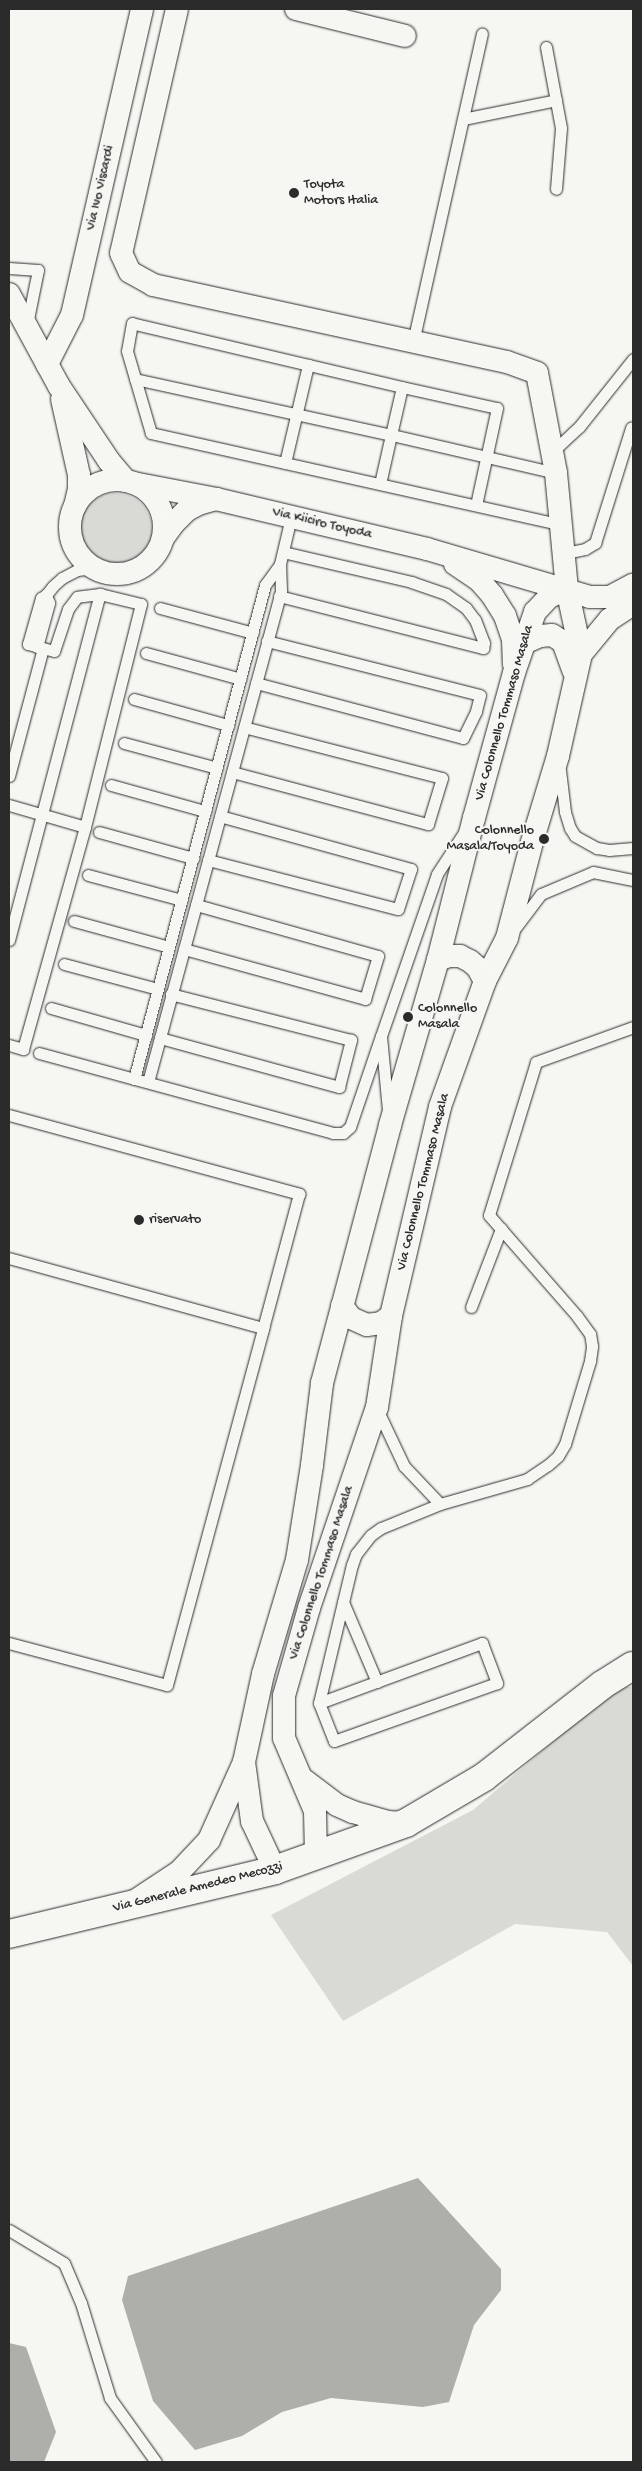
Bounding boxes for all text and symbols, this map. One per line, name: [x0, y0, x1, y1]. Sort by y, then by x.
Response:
street label: Via Ivo Viscardi: [83, 144, 119, 232]
place label: Toyota Motors Italia: [304, 177, 378, 210]
marker: Toyota Motors Italia: [288, 187, 300, 199]
street label: Via Kiiciro Toyoda: [271, 504, 373, 544]
street label: Via Colonnello Tommaso Masala: [472, 623, 538, 803]
place label: Colonnello Masala/Toyoda: [447, 823, 534, 856]
marker: Colonnello Masala/Toyoda: [538, 833, 550, 845]
place label: Colonnello Masala: [418, 1001, 477, 1034]
marker: Colonnello Masala: [402, 1011, 414, 1023]
street label: Via Colonnello Tommaso Masala: [394, 1092, 454, 1272]
place label: riservato: [149, 1212, 201, 1228]
marker: riservato: [133, 1214, 145, 1226]
street label: Via Colonnello Tommaso Masala: [286, 1484, 358, 1662]
street label: Via Generale Amedeo Mecozzi: [112, 1859, 284, 1917]

